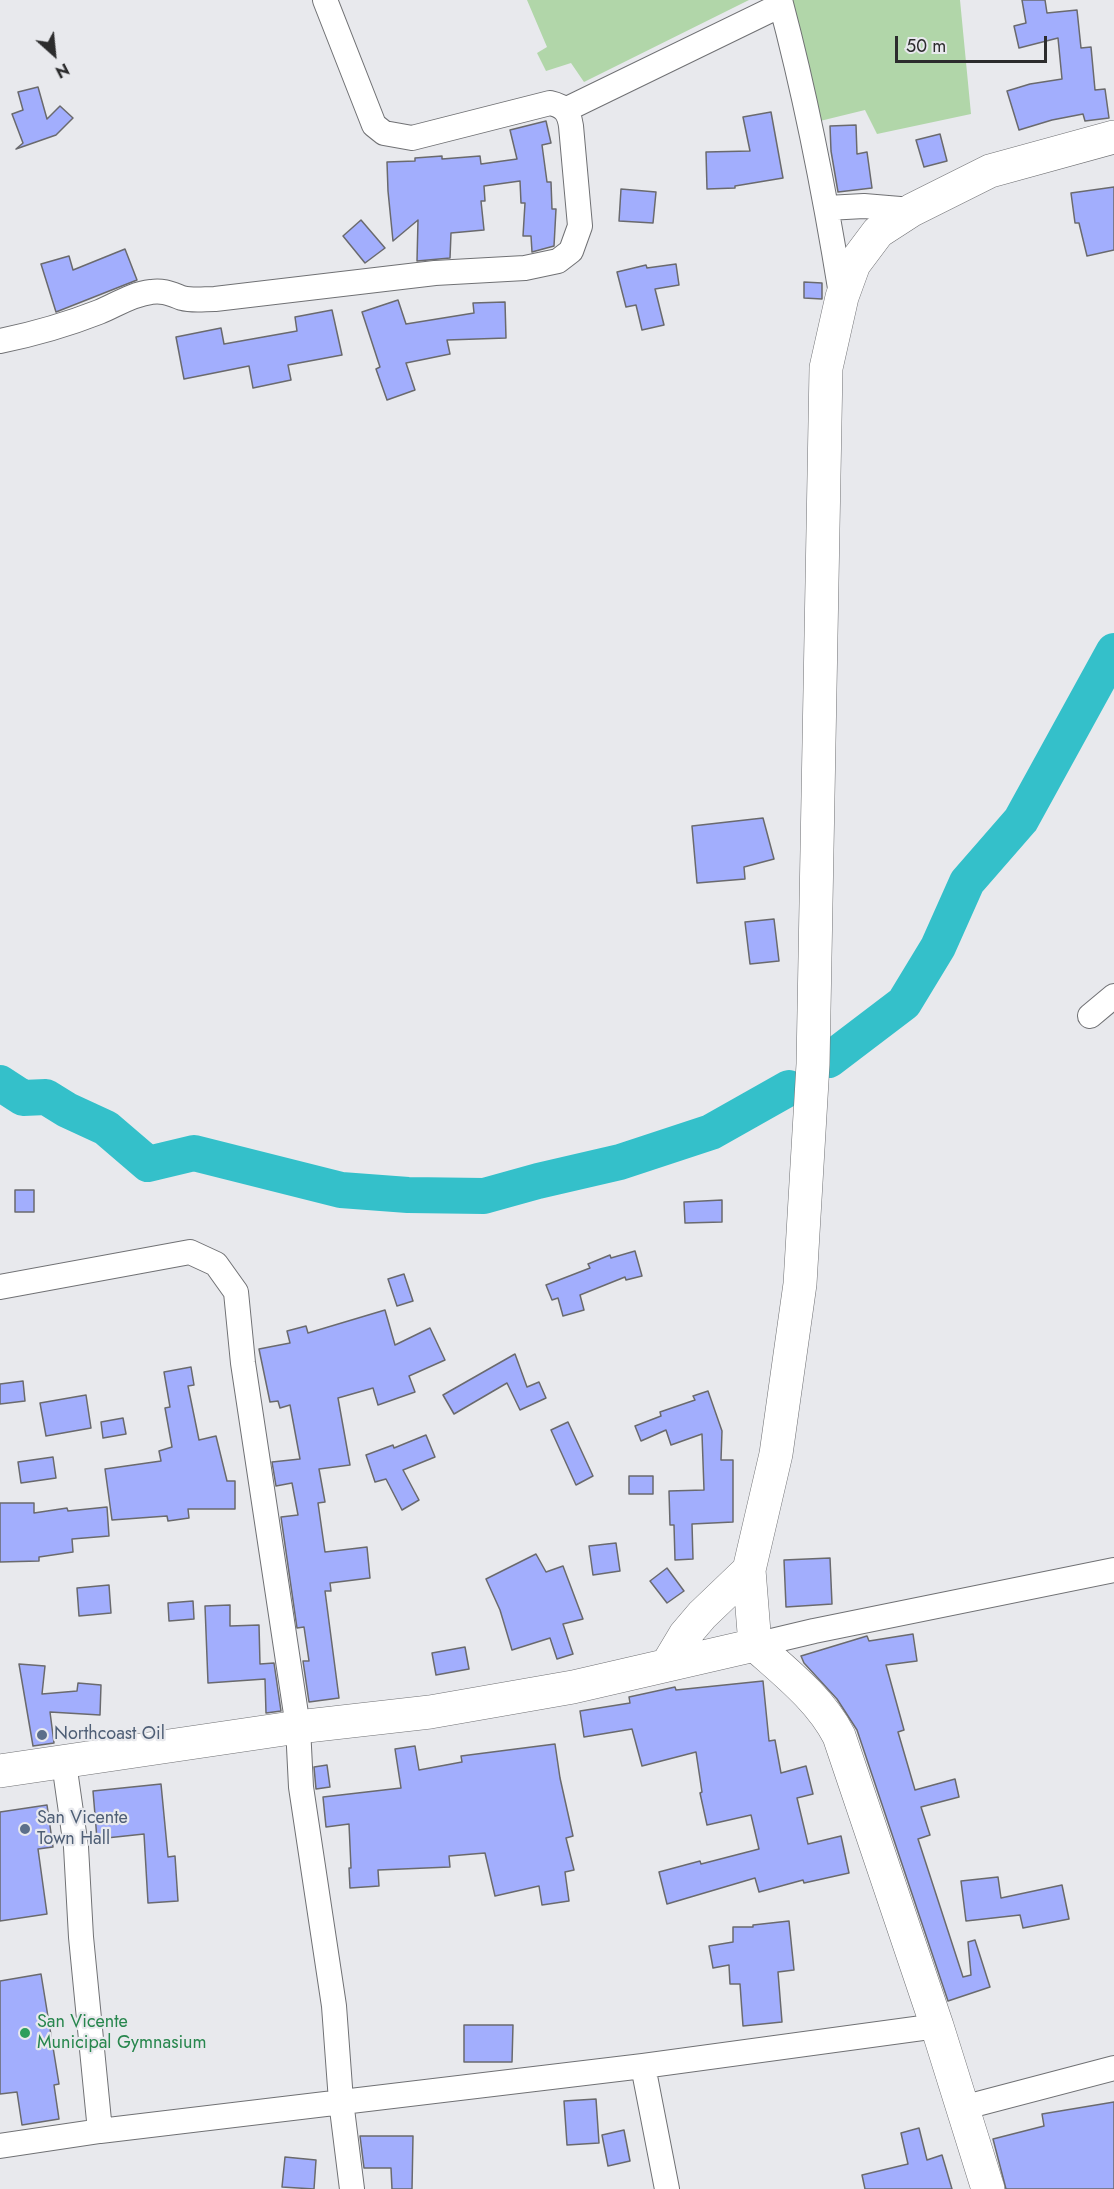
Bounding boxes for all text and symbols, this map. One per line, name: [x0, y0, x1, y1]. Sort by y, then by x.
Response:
north arrow: [24, 24, 84, 84]
scale bar: [898, 24, 1050, 62]
text: 50 m: [906, 33, 946, 59]
text: N: [52, 57, 73, 84]
place label: Northcoast Oil: [54, 1724, 165, 1746]
marker: Northcoast Oil: [35, 1728, 49, 1742]
place label: San Vicente Town Hall: [37, 1808, 128, 1850]
marker: San Vicente Town Hall: [18, 1822, 32, 1836]
place label: San Vicente Municipal Gymnasium: [37, 2012, 207, 2054]
marker: San Vicente Municipal Gymnasium: [18, 2026, 32, 2040]

